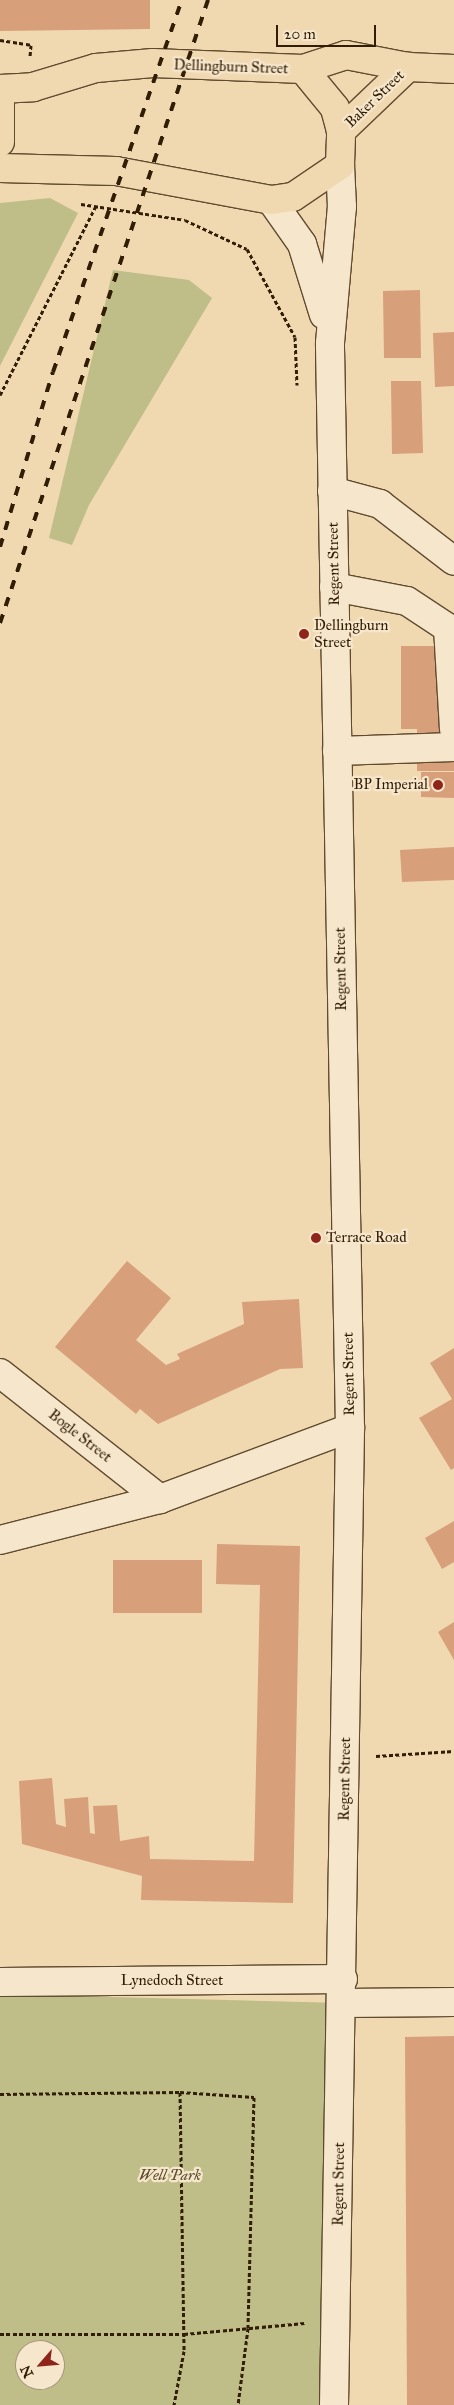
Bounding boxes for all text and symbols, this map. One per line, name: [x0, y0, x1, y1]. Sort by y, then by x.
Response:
scale bar: [279, 15, 379, 47]
text: 20 m: [284, 25, 316, 43]
street label: Dellingburn Street: [173, 56, 289, 78]
street label: Baker Street: [342, 66, 408, 132]
street label: Regent Street: [324, 522, 344, 606]
place label: Dellingburn Street: [314, 616, 388, 651]
marker: Dellingburn Street: [298, 628, 310, 640]
place label: BP Imperial: [353, 776, 428, 794]
marker: BP Imperial: [432, 779, 444, 791]
street label: Regent Street: [331, 927, 351, 1011]
place label: Terrace Road: [326, 1229, 407, 1247]
marker: Terrace Road: [310, 1232, 322, 1244]
street label: Regent Street: [339, 1332, 359, 1416]
street label: Bogle Street: [45, 1406, 115, 1466]
street label: Regent Street: [335, 1737, 355, 1821]
street label: Lynedoch Street: [121, 1972, 223, 1990]
street label: Regent Street: [329, 2142, 349, 2226]
park label: Well Park: [139, 2167, 201, 2185]
north arrow: [15, 2340, 65, 2390]
text: N: [17, 2362, 37, 2381]

